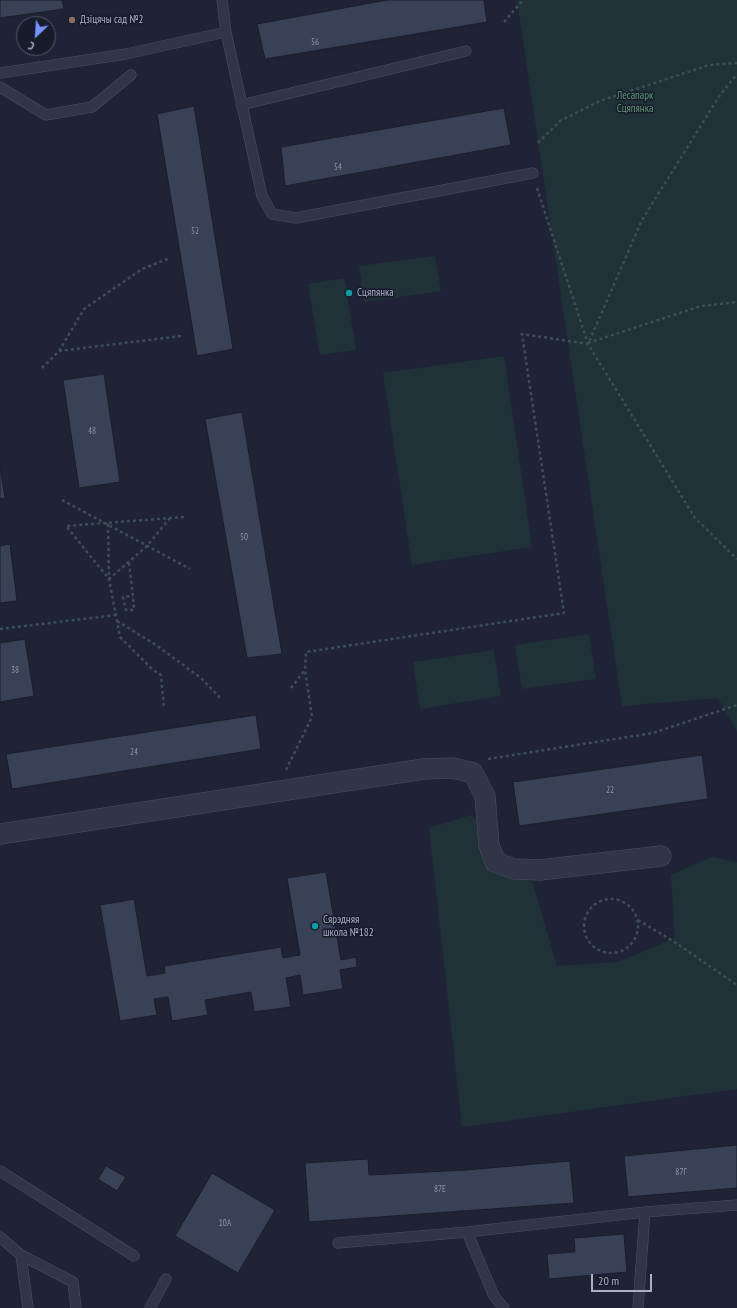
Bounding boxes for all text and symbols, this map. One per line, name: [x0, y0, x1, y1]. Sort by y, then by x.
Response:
place label: Дзіцячы сад №2: [80, 13, 143, 27]
marker: Дзіцячы сад №2: [67, 15, 77, 25]
north arrow: [16, 16, 56, 56]
house number: 56: [311, 37, 319, 47]
text: С: [26, 39, 37, 53]
park label: Лесапарк Сцяпянка: [617, 89, 653, 115]
house number: 54: [334, 162, 342, 172]
house number: 52: [191, 226, 199, 236]
place label: Сцяпянка: [357, 286, 394, 300]
marker: Сцяпянка: [344, 288, 354, 298]
house number: 48: [88, 426, 96, 436]
house number: 50: [240, 532, 248, 542]
house number: 38: [11, 665, 19, 675]
house number: 24: [130, 747, 138, 757]
house number: 22: [606, 785, 614, 795]
place label: Сярэдняя школа №182: [323, 913, 374, 939]
marker: Сярэдняя школа №182: [310, 921, 320, 931]
house number: 87Г: [675, 1167, 687, 1177]
house number: 87Е: [434, 1184, 446, 1194]
house number: 10А: [219, 1218, 231, 1228]
scale bar: [593, 1266, 654, 1292]
text: 20 m: [598, 1273, 619, 1288]

